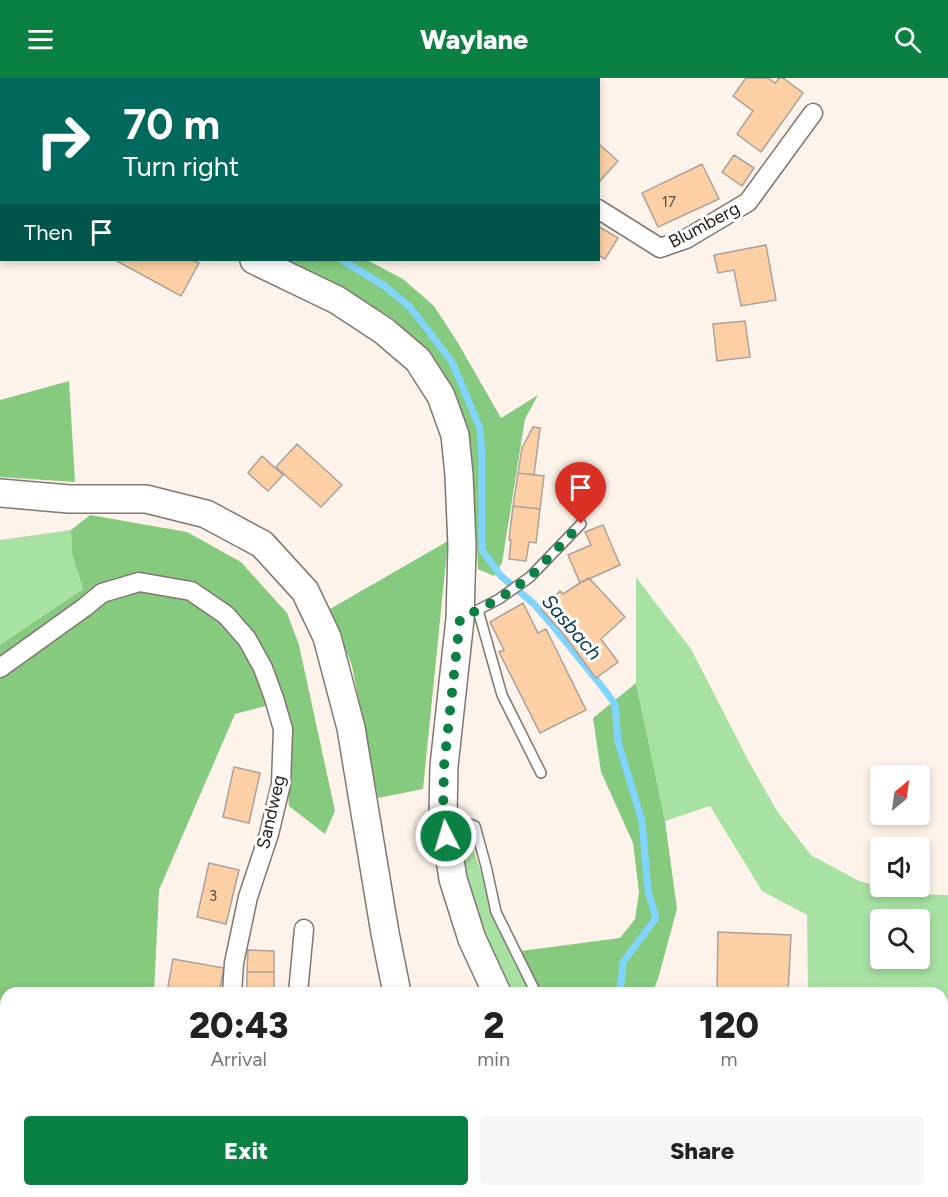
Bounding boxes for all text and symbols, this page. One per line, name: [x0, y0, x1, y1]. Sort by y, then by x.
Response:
icon: menu: [24, 23, 57, 56]
text: Waylane: [420, 23, 528, 56]
icon: search: [891, 23, 924, 56]
text: 70 m: [123, 99, 220, 150]
icon: right: [24, 102, 102, 180]
text: Turn right: [123, 150, 239, 183]
house number: 17: [662, 193, 676, 211]
street label: Blumberg: [665, 197, 743, 253]
icon: arrive: [85, 216, 118, 249]
text: Then: [24, 219, 73, 246]
pin: [555, 462, 606, 524]
icon: arrive: [564, 471, 597, 504]
water label: Sasbach: [537, 589, 607, 665]
north arrow: [870, 765, 930, 825]
map controls: [870, 765, 930, 969]
street label: Sandweg: [252, 773, 290, 851]
position arrow: [414, 804, 478, 868]
button: sound: [870, 837, 930, 897]
house number: 3: [209, 887, 217, 905]
button: search: [870, 909, 930, 969]
text: 20:43: [189, 1004, 288, 1047]
text: 2: [483, 1004, 504, 1047]
text: 120: [699, 1004, 759, 1047]
text: Arrival: [210, 1047, 267, 1071]
text: min: [477, 1047, 510, 1071]
text: m: [721, 1047, 738, 1071]
button: Exit: [24, 1116, 468, 1185]
button: Share: [480, 1116, 924, 1185]

